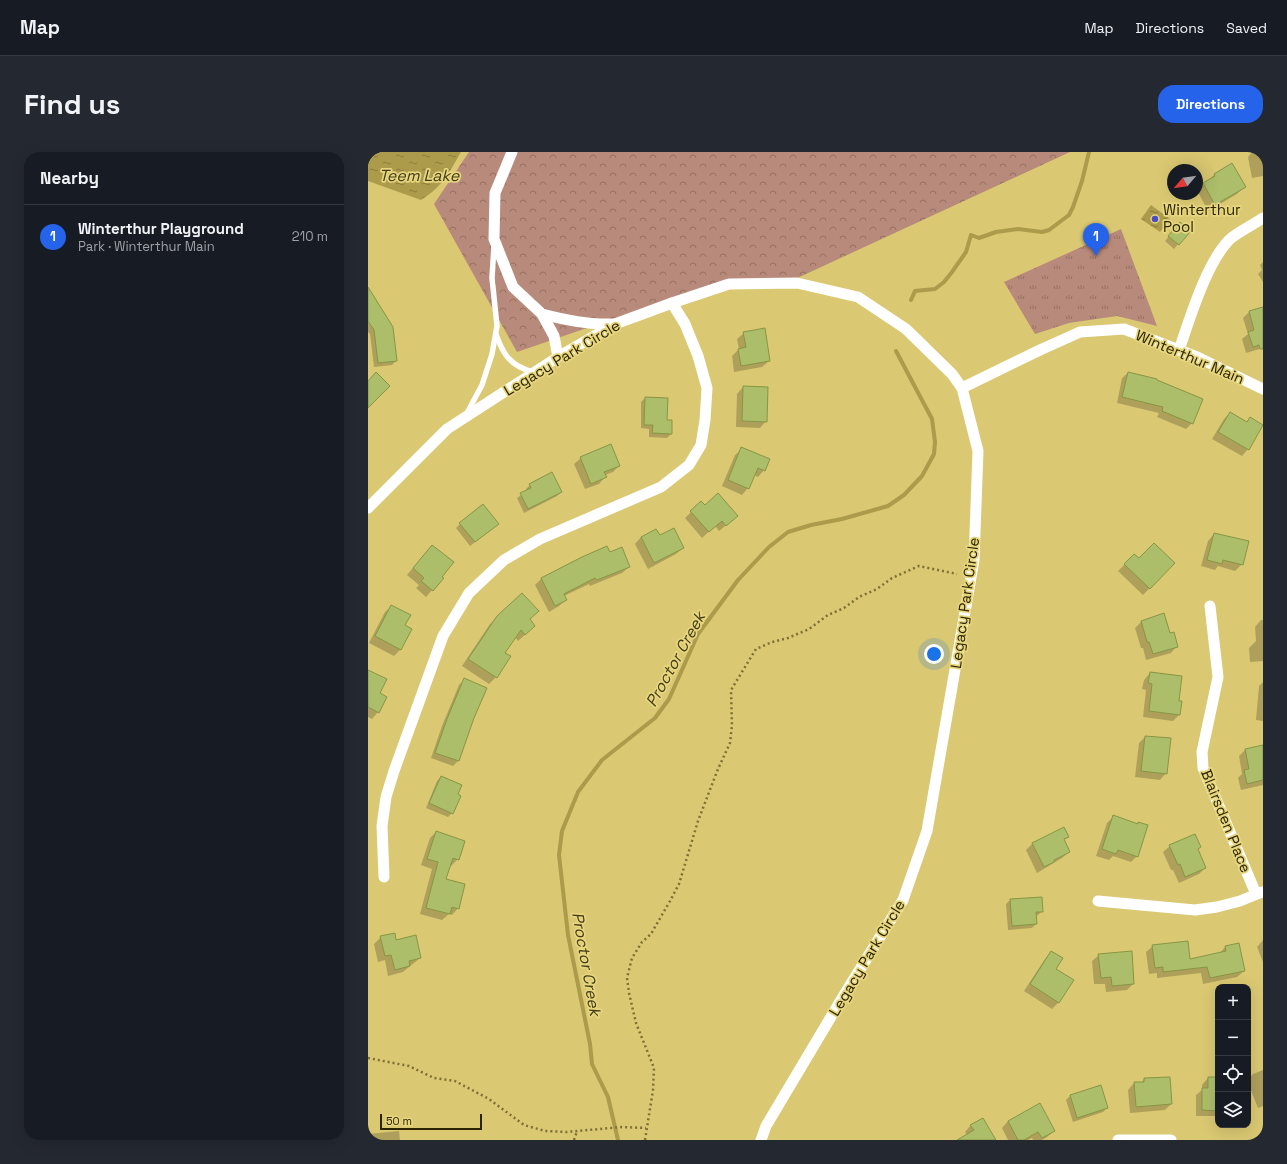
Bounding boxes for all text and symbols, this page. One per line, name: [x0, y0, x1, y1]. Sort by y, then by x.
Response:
text: Map: [20, 15, 60, 40]
text: Map: [1084, 19, 1114, 37]
text: Directions: [1136, 19, 1204, 37]
text: Saved: [1226, 19, 1267, 37]
button: Directions: [1158, 85, 1263, 123]
text: Find us: [24, 86, 121, 122]
north arrow: [1167, 164, 1203, 200]
water label: Teem Lake: [379, 165, 460, 186]
text: Nearby: [40, 167, 99, 189]
place label: Winterthur Pool: [1163, 200, 1241, 236]
marker: Winterthur Pool: [1150, 214, 1160, 224]
text: Winterthur Playground: [78, 219, 244, 238]
pin: 1: [1083, 223, 1109, 256]
text: 1: [50, 228, 56, 245]
text: 210 m: [292, 228, 328, 245]
text: Park · Winterthur Main: [78, 238, 215, 255]
street label: Legacy Park Circle: [500, 315, 623, 400]
street label: Winterthur Main: [1133, 325, 1247, 388]
street label: Legacy Park Circle: [946, 536, 983, 670]
water label: Proctor Creek: [641, 606, 711, 710]
your location: [924, 644, 944, 664]
street label: Blairsden Place: [1197, 766, 1256, 875]
street label: Legacy Park Circle: [824, 896, 909, 1019]
water label: Proctor Creek: [567, 910, 606, 1020]
map controls: [1215, 984, 1251, 1128]
button: +: [1215, 984, 1251, 1020]
button: −: [1215, 1020, 1251, 1056]
button: locate: [1215, 1056, 1251, 1092]
button: layers: [1215, 1092, 1251, 1128]
scale bar: [380, 1112, 482, 1131]
text: 50 m: [386, 1114, 412, 1128]

